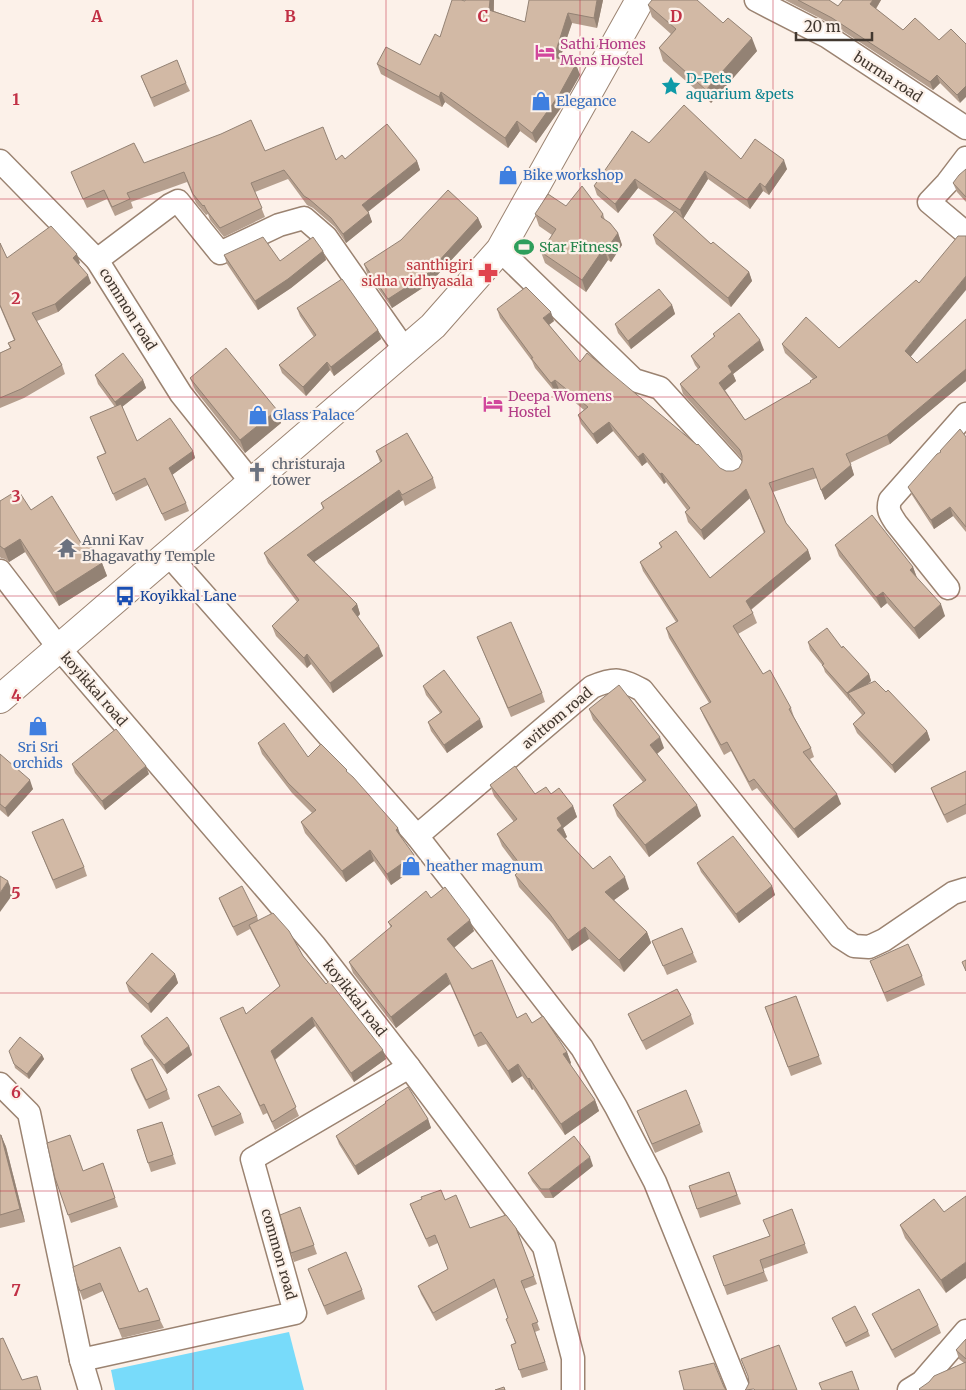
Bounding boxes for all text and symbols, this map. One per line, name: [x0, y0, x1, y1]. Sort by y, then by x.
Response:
text: A: [90, 6, 103, 26]
text: B: [284, 6, 296, 26]
text: C: [478, 6, 488, 26]
text: D: [670, 6, 682, 26]
scale bar: [796, 10, 872, 42]
text: 20 m: [804, 17, 841, 36]
place label: Sathi Homes Mens Hostel: [560, 35, 646, 69]
hotel icon: Sathi Homes Mens Hostel: [534, 41, 556, 63]
street label: burma road: [849, 48, 926, 106]
place label: D-Pets aquarium &pets: [686, 69, 794, 103]
place icon: D-Pets aquarium &pets: [660, 75, 682, 97]
text: 1: [12, 89, 20, 109]
shop icon: Elegance: [530, 90, 552, 112]
place label: Elegance: [556, 92, 616, 110]
shop icon: Bike workshop: [497, 164, 519, 186]
place label: Bike workshop: [523, 166, 624, 184]
sports icon: Star Fitness: [513, 236, 535, 258]
place label: Star Fitness: [539, 238, 619, 256]
place label: santhigiri sidha vidhyasala: [361, 256, 473, 290]
pharmacy icon: santhigiri sidha vidhyasala: [477, 262, 499, 284]
street label: common road: [95, 264, 161, 354]
text: 2: [11, 288, 21, 308]
place label: Deepa Womens Hostel: [508, 387, 612, 421]
hotel icon: Deepa Womens Hostel: [482, 393, 504, 415]
shop icon: Glass Palace: [247, 404, 269, 426]
place label: Glass Palace: [273, 406, 355, 424]
place label: christuraja tower: [272, 455, 346, 489]
church icon: christuraja tower: [246, 461, 268, 483]
text: 3: [11, 486, 21, 506]
place label: Anni Kav Bhagavathy Temple: [81, 531, 215, 565]
temple icon: Anni Kav Bhagavathy Temple: [56, 537, 78, 559]
bus stop icon: Koyikkal Lane: [114, 585, 136, 607]
place label: Koyikkal Lane: [140, 587, 237, 605]
street label: koyikkal road: [57, 648, 131, 730]
street label: avittom road: [518, 683, 596, 753]
text: 4: [11, 685, 21, 705]
shop icon: Sri Sri orchids: [27, 715, 49, 737]
place label: Sri Sri orchids: [13, 738, 63, 772]
shop icon: heather magnum: [400, 855, 422, 877]
place label: heather magnum: [426, 857, 543, 875]
text: 5: [11, 883, 21, 903]
street label: koyikkal road: [319, 956, 391, 1040]
text: 6: [11, 1082, 21, 1102]
street label: common road: [257, 1206, 301, 1302]
text: 7: [11, 1280, 21, 1300]

